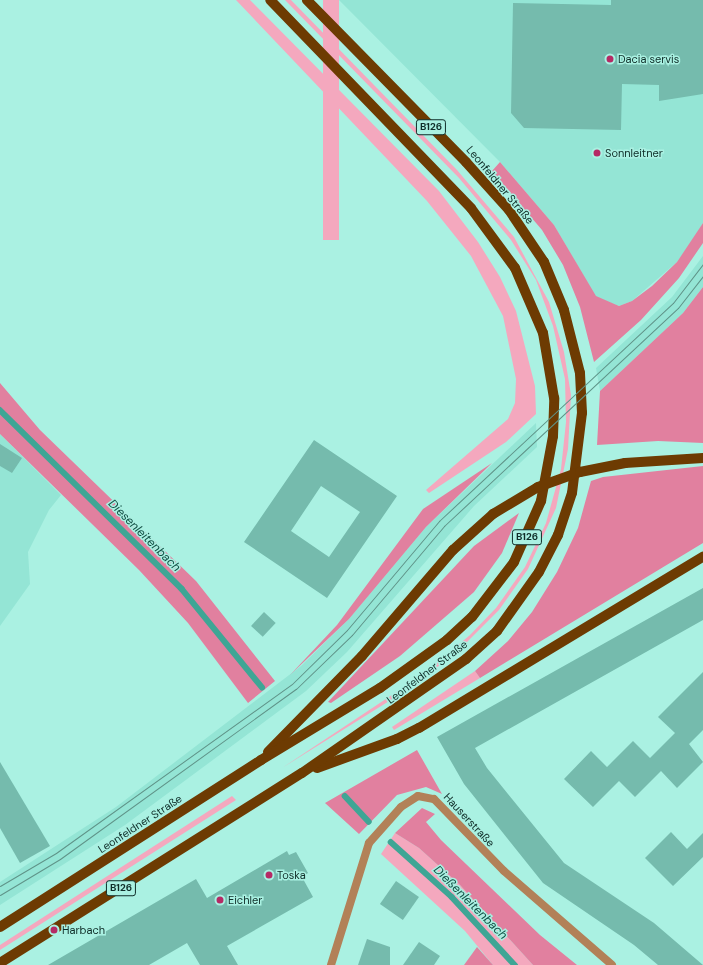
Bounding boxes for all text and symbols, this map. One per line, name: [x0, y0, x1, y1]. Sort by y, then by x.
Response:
place label: Dacia servis: [618, 52, 679, 66]
marker: Dacia servis: [605, 54, 615, 64]
road number: B126: [415, 119, 447, 135]
street label: Leonfeldner Straße: [464, 143, 536, 227]
place label: Sonnleitner: [605, 146, 663, 160]
marker: Sonnleitner: [592, 148, 602, 158]
water label: Diesenleitenbach: [105, 497, 183, 575]
road number: B126: [511, 529, 543, 545]
street label: Leonfeldner Straße: [384, 637, 470, 707]
street label: Hauserstraße: [441, 790, 497, 850]
street label: Leonfeldner Straße: [96, 792, 184, 856]
water label: Dießenleitenbach: [430, 863, 510, 943]
place label: Toska: [277, 868, 306, 882]
marker: Toska: [264, 870, 274, 880]
road number: B126: [105, 880, 137, 896]
place label: Eichler: [228, 893, 262, 907]
marker: Eichler: [215, 895, 225, 905]
place label: Harbach: [62, 923, 105, 937]
marker: Harbach: [49, 925, 59, 935]

